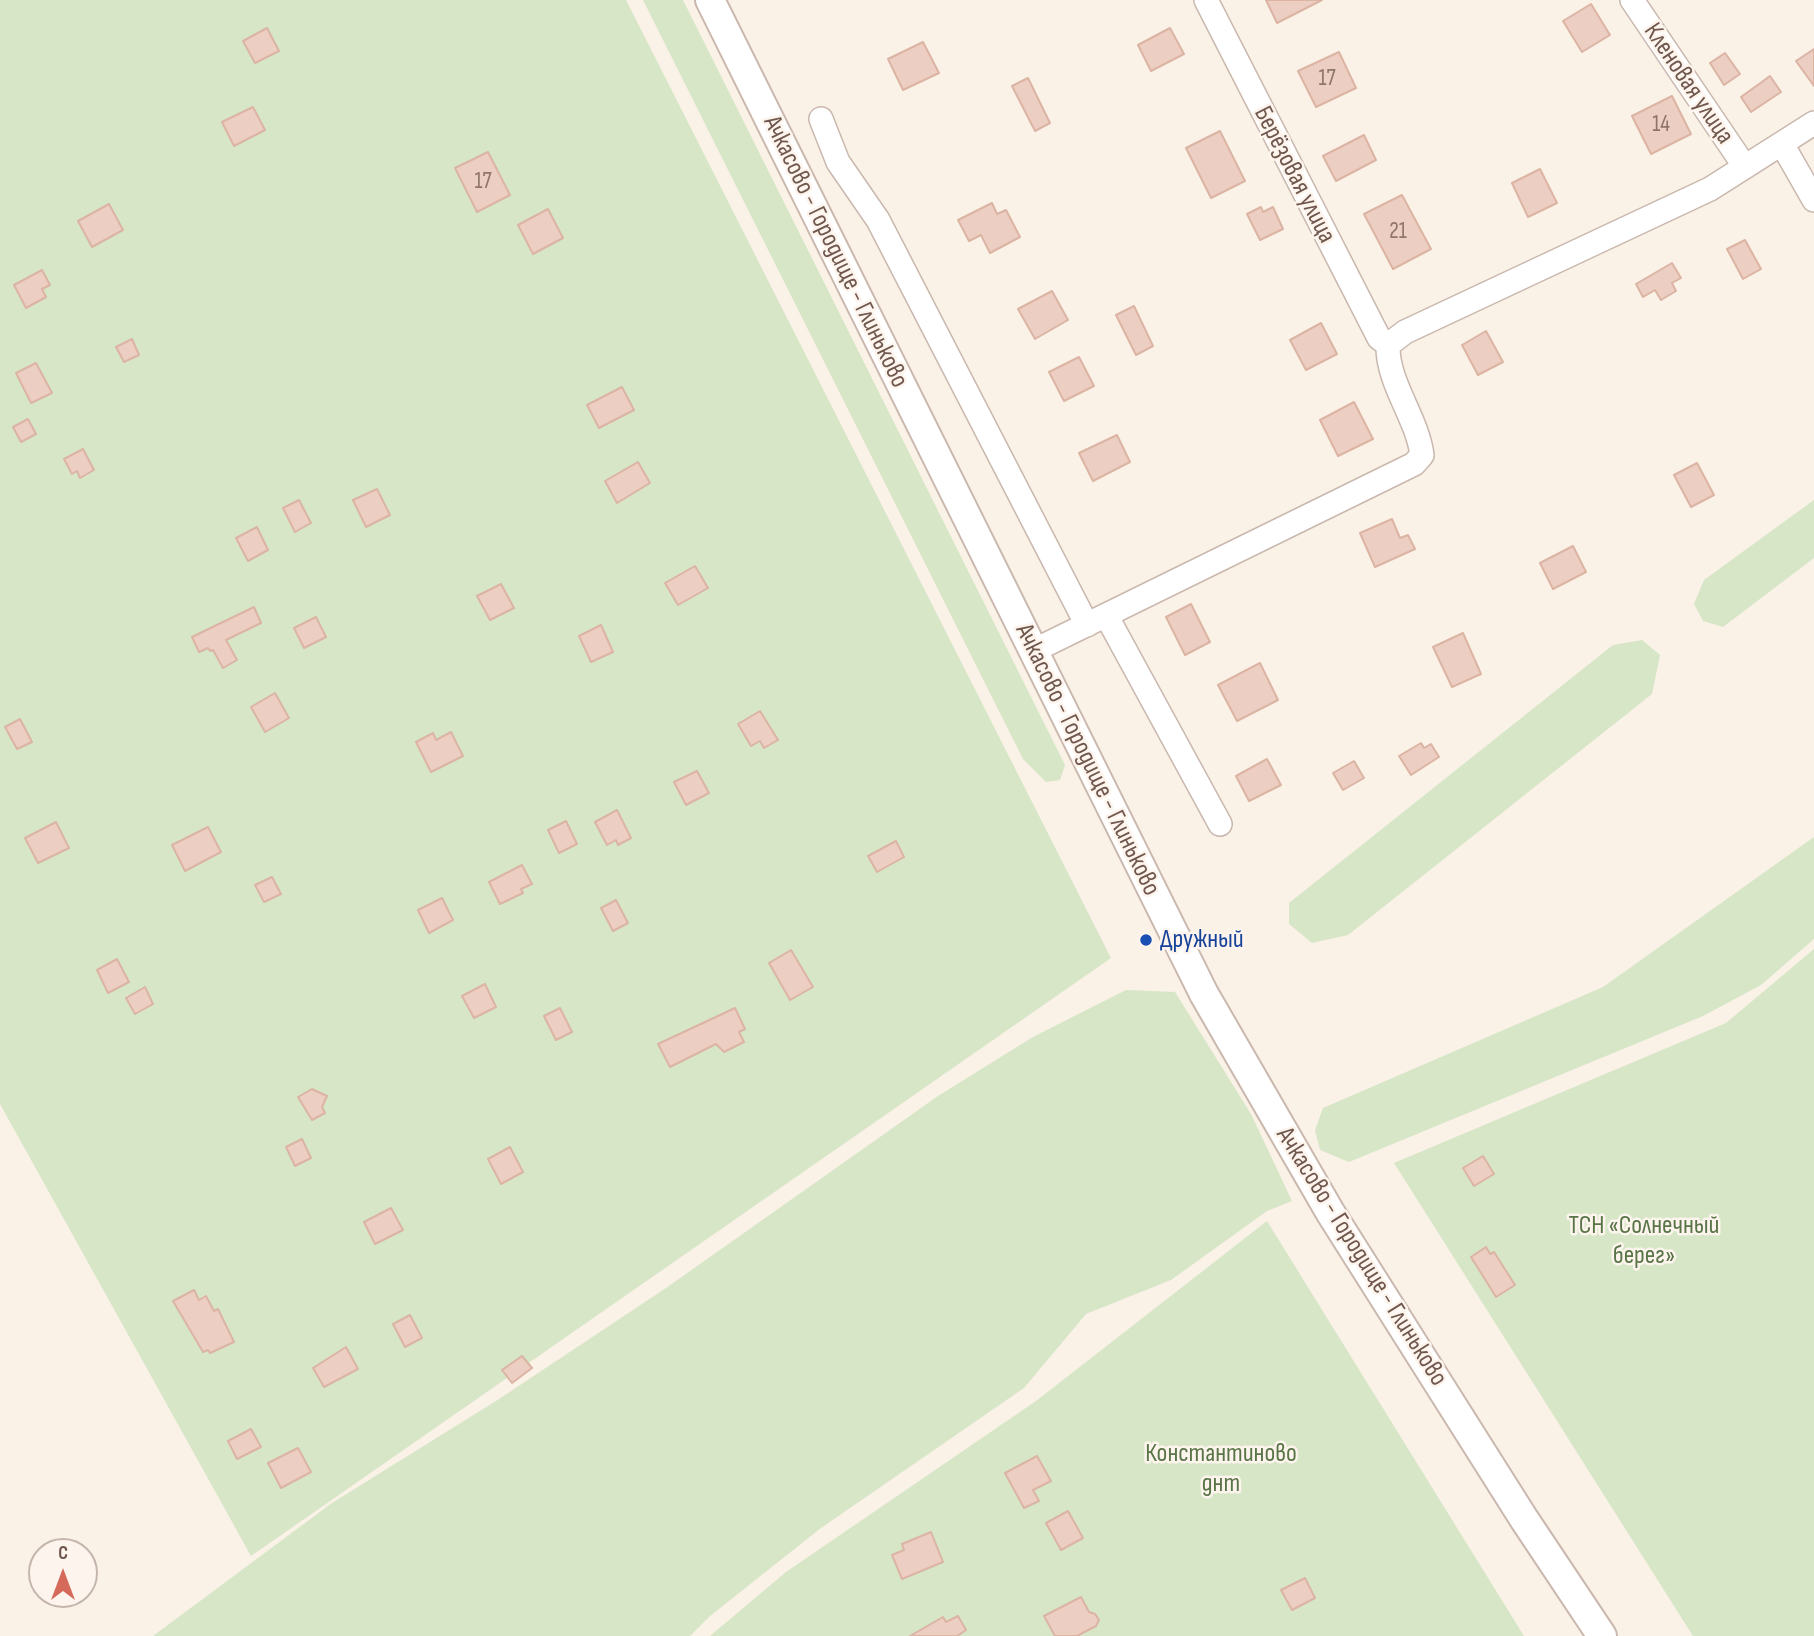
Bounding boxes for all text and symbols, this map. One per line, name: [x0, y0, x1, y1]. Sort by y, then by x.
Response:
street label: Кленовая улица: [1636, 18, 1740, 150]
house number: 17: [1318, 65, 1336, 93]
street label: Берёзовая улица: [1246, 101, 1342, 249]
street label: Ачкасово - Городище - Глиньково: [756, 111, 914, 393]
house number: 14: [1652, 111, 1670, 139]
house number: 17: [474, 168, 492, 196]
house number: 21: [1389, 218, 1407, 246]
street label: Ачкасово - Городище - Глиньково: [1008, 619, 1166, 901]
place label: Дружный: [1160, 924, 1244, 956]
marker: Дружный: [1138, 932, 1154, 948]
street label: Ачкасово - Городище - Глиньково: [1269, 1122, 1453, 1392]
park label: ТСН «Солнечный берег»: [1569, 1210, 1719, 1272]
park label: Константиново днт: [1145, 1438, 1297, 1500]
north arrow: [28, 1538, 98, 1608]
text: С: [58, 1542, 68, 1565]

